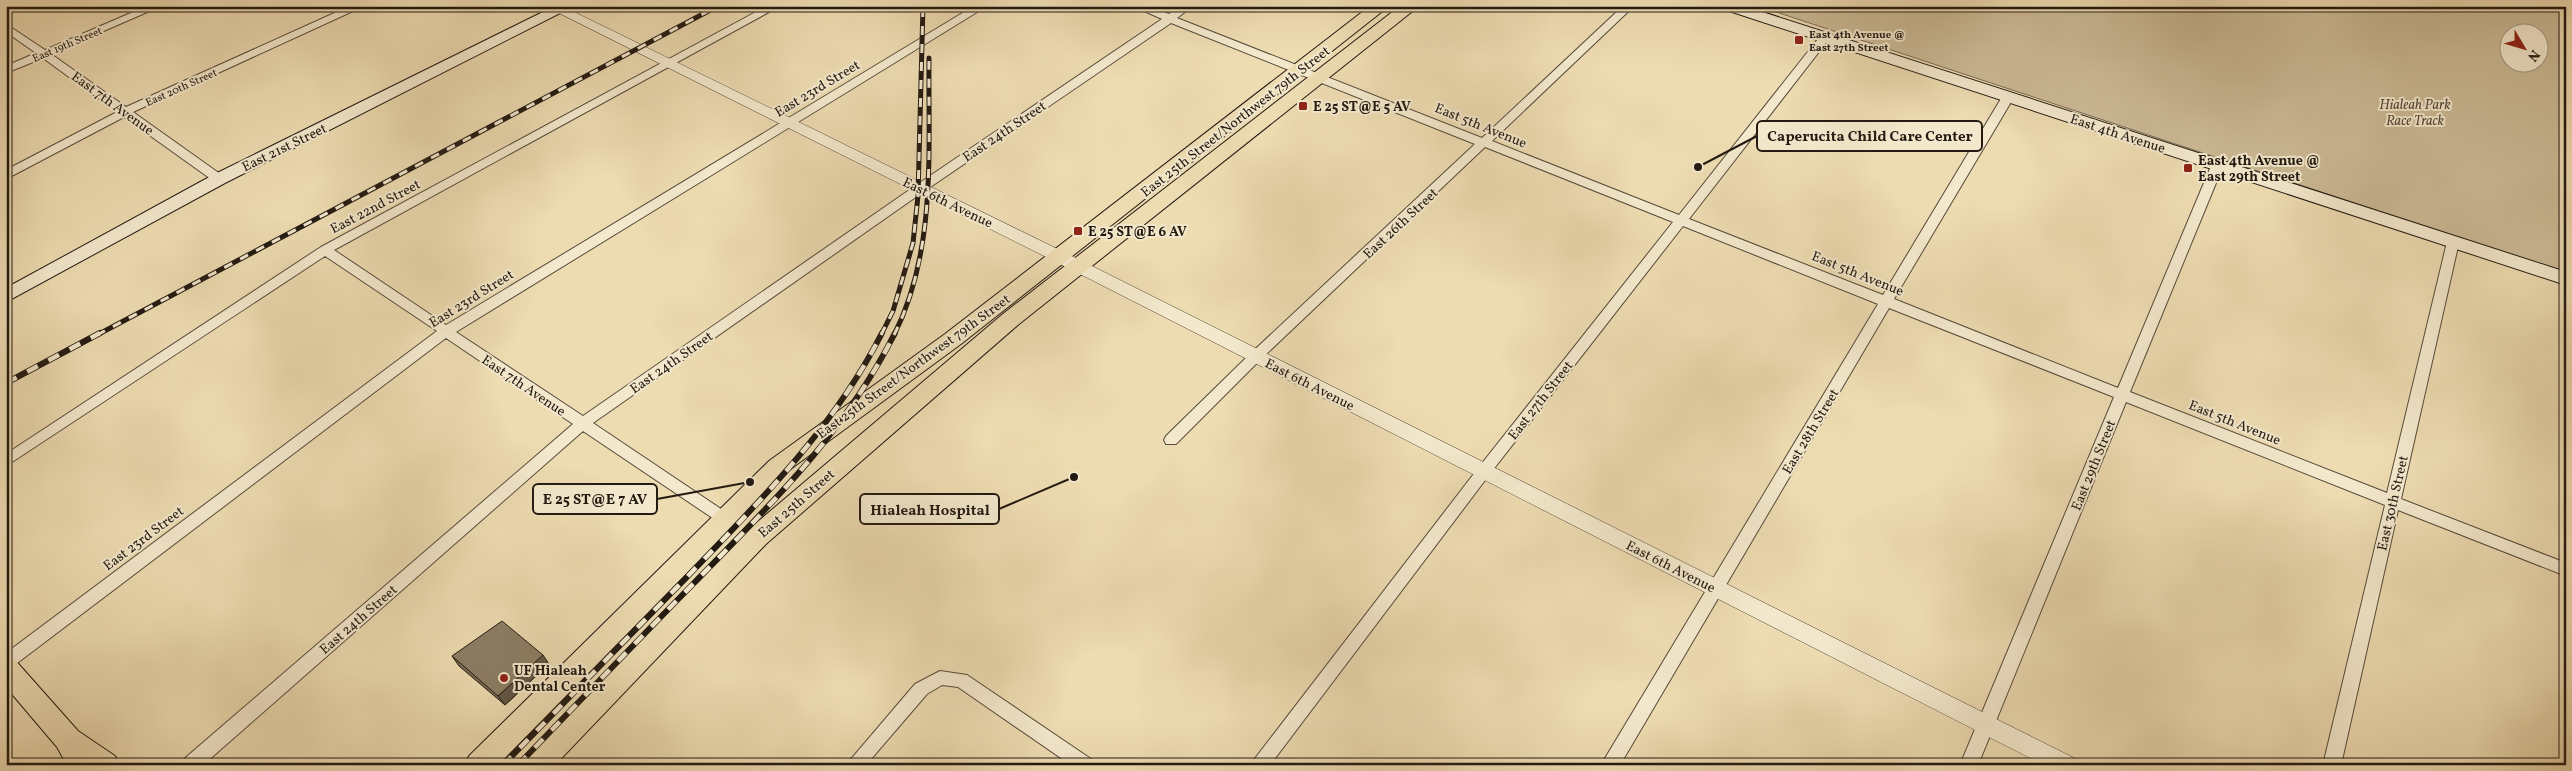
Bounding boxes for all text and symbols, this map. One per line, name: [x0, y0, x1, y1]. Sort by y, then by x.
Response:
north arrow: [2500, 22, 2550, 72]
street label: East 19th Street: [30, 24, 105, 67]
place label: East 4th Avenue @ East 27th Street: [1809, 28, 1905, 56]
marker: East 4th Avenue @ East 27th Street: [1793, 34, 1805, 46]
street label: East 25th Street/Northwest 79th Street: [1137, 42, 1335, 202]
text: N: [2522, 45, 2544, 65]
street label: East 23rd Street: [771, 56, 864, 122]
street label: East 20th Street: [144, 66, 220, 111]
street label: East 7th Avenue: [67, 68, 158, 141]
park label: Hialeah Park Race Track: [2379, 96, 2451, 131]
street label: East 24th Street: [959, 97, 1051, 167]
place label: E 25 ST@E 5 AV: [1313, 98, 1411, 117]
street label: East 5th Avenue: [1432, 99, 1530, 154]
marker: E 25 ST@E 5 AV: [1297, 100, 1309, 112]
street label: East 4th Avenue: [2067, 110, 2168, 159]
street label: East 21st Street: [239, 120, 330, 177]
callout: Caperucita Child Care Center: [1757, 121, 1982, 151]
text: Caperucita Child Care Center: [1767, 127, 1973, 148]
place label: East 4th Avenue @ East 29th Street: [2198, 152, 2320, 187]
marker: East 4th Avenue @ East 29th Street: [2182, 162, 2194, 174]
street label: East 6th Avenue: [899, 173, 996, 234]
street label: East 22nd Street: [327, 175, 424, 239]
street label: East 26th Street: [1359, 184, 1443, 264]
place label: E 25 ST@E 6 AV: [1088, 223, 1187, 242]
marker: E 25 ST@E 6 AV: [1072, 225, 1084, 237]
street label: East 5th Avenue: [1809, 247, 1907, 302]
street label: East 23rd Street: [426, 266, 518, 333]
street label: East 25th Street/Northwest 79th Street: [813, 290, 1015, 444]
street label: East 24th Street: [627, 327, 717, 399]
street label: East 7th Avenue: [477, 351, 569, 422]
street label: East 6th Avenue: [1261, 355, 1358, 416]
street label: East 27th Street: [1504, 357, 1578, 445]
street label: East 28th Street: [1778, 385, 1844, 478]
street label: East 5th Avenue: [2186, 396, 2284, 451]
street label: East 29th Street: [2068, 417, 2121, 514]
street label: East 30th Street: [2373, 454, 2414, 553]
street label: East 25th Street: [754, 465, 840, 543]
callout: E 25 ST@E 7 AV: [533, 484, 657, 514]
text: E 25 ST@E 7 AV: [543, 490, 648, 511]
callout: Hialeah Hospital: [860, 494, 999, 524]
text: Hialeah Hospital: [870, 501, 990, 522]
street label: East 23rd Street: [100, 502, 188, 576]
street label: East 6th Avenue: [1622, 537, 1719, 598]
street label: East 24th Street: [316, 581, 402, 659]
place label: UF Hialeah Dental Center: [514, 662, 606, 697]
marker: UF Hialeah Dental Center: [498, 672, 510, 684]

